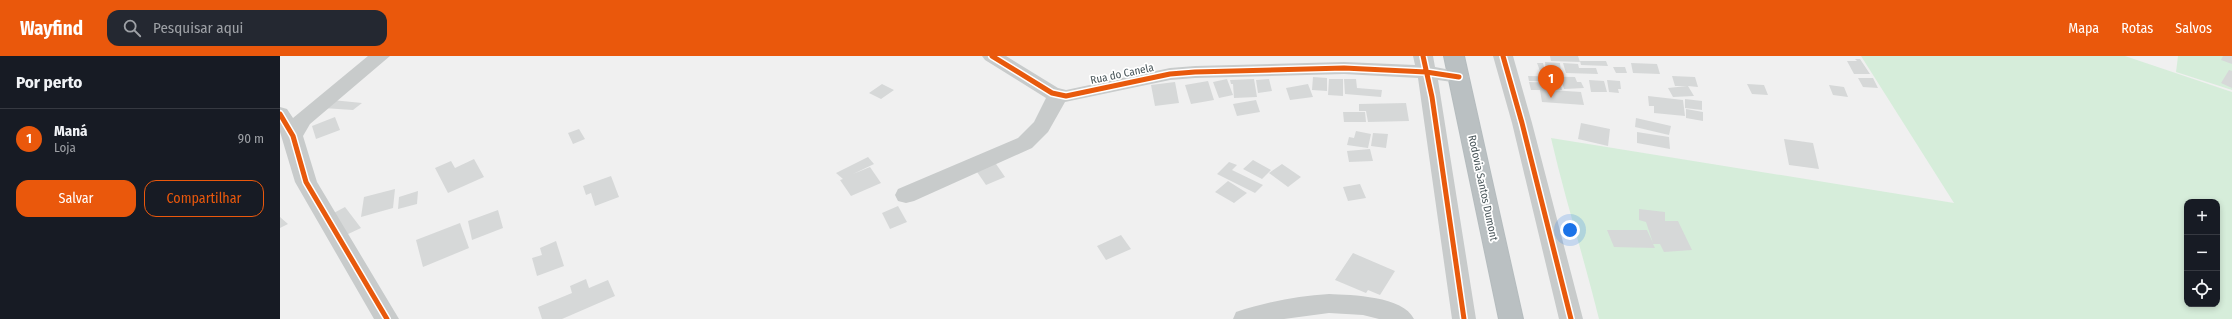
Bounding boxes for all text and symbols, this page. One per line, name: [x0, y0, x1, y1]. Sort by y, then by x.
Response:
search box: [107, 10, 387, 46]
text: Wayfind: [20, 17, 83, 40]
icon: search: [121, 17, 143, 39]
text: Pesquisar aqui: [153, 19, 243, 37]
text: Mapa: [2068, 20, 2099, 37]
text: Rotas: [2121, 20, 2153, 37]
text: Salvos: [2175, 20, 2212, 37]
street label: Rua do Canela: [1089, 61, 1155, 87]
pin: 1: [1538, 65, 1564, 98]
text: Por perto: [16, 72, 82, 93]
text: Maná: [54, 122, 88, 140]
text: 1: [26, 131, 32, 146]
text: 90 m: [238, 131, 264, 146]
street label: Rodovia Santos Dumont: [1465, 134, 1501, 242]
text: Loja: [54, 140, 76, 155]
button: Salvar: [16, 180, 136, 217]
button: Compartilhar: [144, 180, 264, 217]
map controls: [2184, 199, 2220, 307]
button: +: [2184, 199, 2220, 235]
your location: [1560, 220, 1580, 240]
button: −: [2184, 235, 2220, 271]
button: locate: [2184, 271, 2220, 307]

